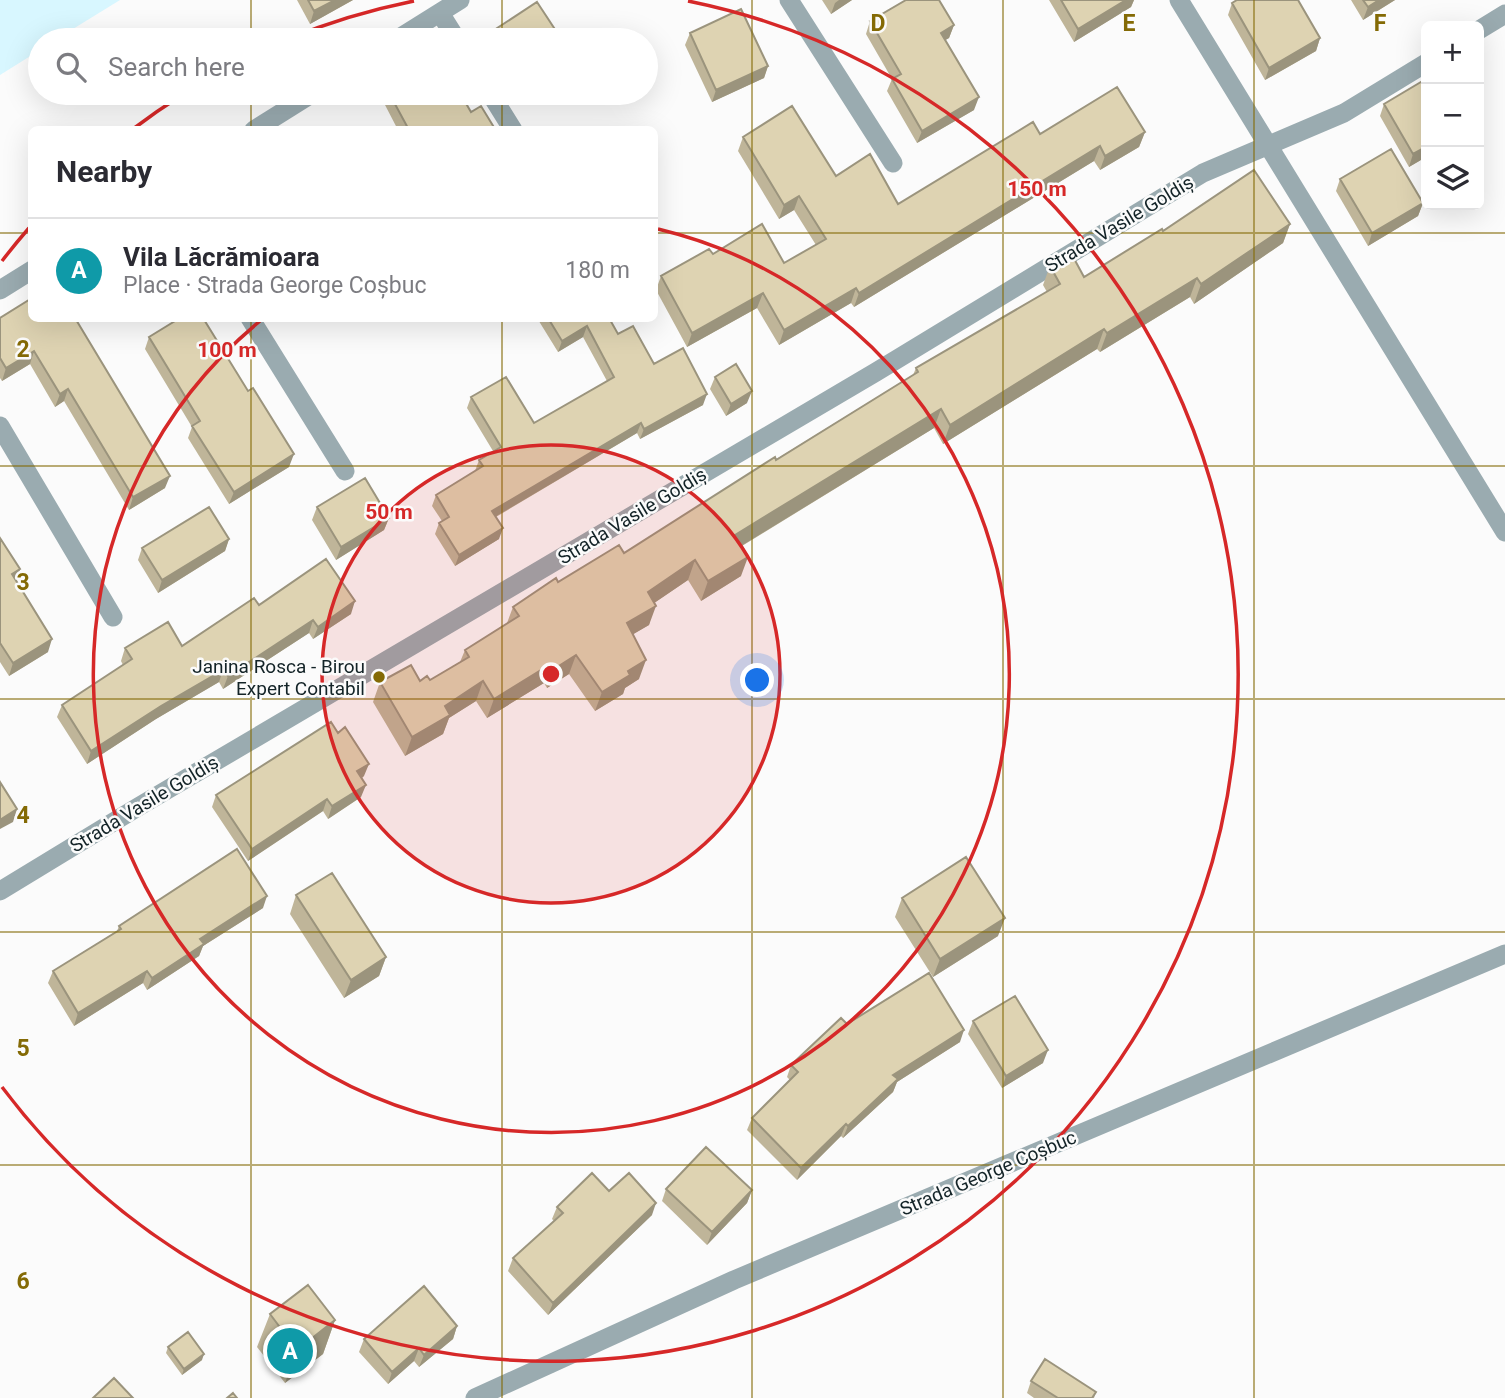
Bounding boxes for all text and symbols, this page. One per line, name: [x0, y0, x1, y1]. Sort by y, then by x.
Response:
text: D: [871, 10, 885, 37]
text: E: [1123, 10, 1136, 37]
text: F: [1374, 10, 1387, 37]
map controls: [1421, 21, 1484, 210]
button: +: [1421, 21, 1484, 84]
search box: [28, 28, 658, 105]
icon: search: [52, 48, 90, 86]
text: Search here: [108, 52, 245, 82]
button: −: [1421, 84, 1484, 147]
button: layers: [1421, 147, 1484, 210]
text: Nearby: [56, 154, 152, 189]
street label: Strada Vasile Goldiș: [1041, 171, 1197, 277]
text: 150 m: [1007, 177, 1067, 201]
text: Vila Lăcrămioara: [123, 242, 320, 272]
text: A: [71, 257, 87, 284]
text: 180 m: [565, 257, 630, 284]
text: Place · Strada George Coșbuc: [123, 272, 426, 299]
text: 2: [16, 336, 30, 363]
text: 100 m: [197, 338, 257, 362]
street label: Strada Vasile Goldiș: [554, 463, 710, 569]
text: 50 m: [365, 500, 413, 524]
text: 3: [16, 569, 30, 596]
place label: Janina Rosca - Birou Expert Contabil: [192, 655, 365, 700]
centre of rings: [539, 662, 563, 686]
your location: [740, 663, 774, 697]
marker: Janina Rosca - Birou Expert Contabil: [371, 669, 387, 685]
street label: Strada Vasile Goldiș: [66, 751, 222, 857]
text: 4: [16, 802, 30, 829]
text: 5: [16, 1035, 30, 1062]
street label: Strada George Coșbuc: [896, 1125, 1080, 1221]
text: 6: [16, 1268, 30, 1295]
pin: A: [267, 1325, 313, 1377]

